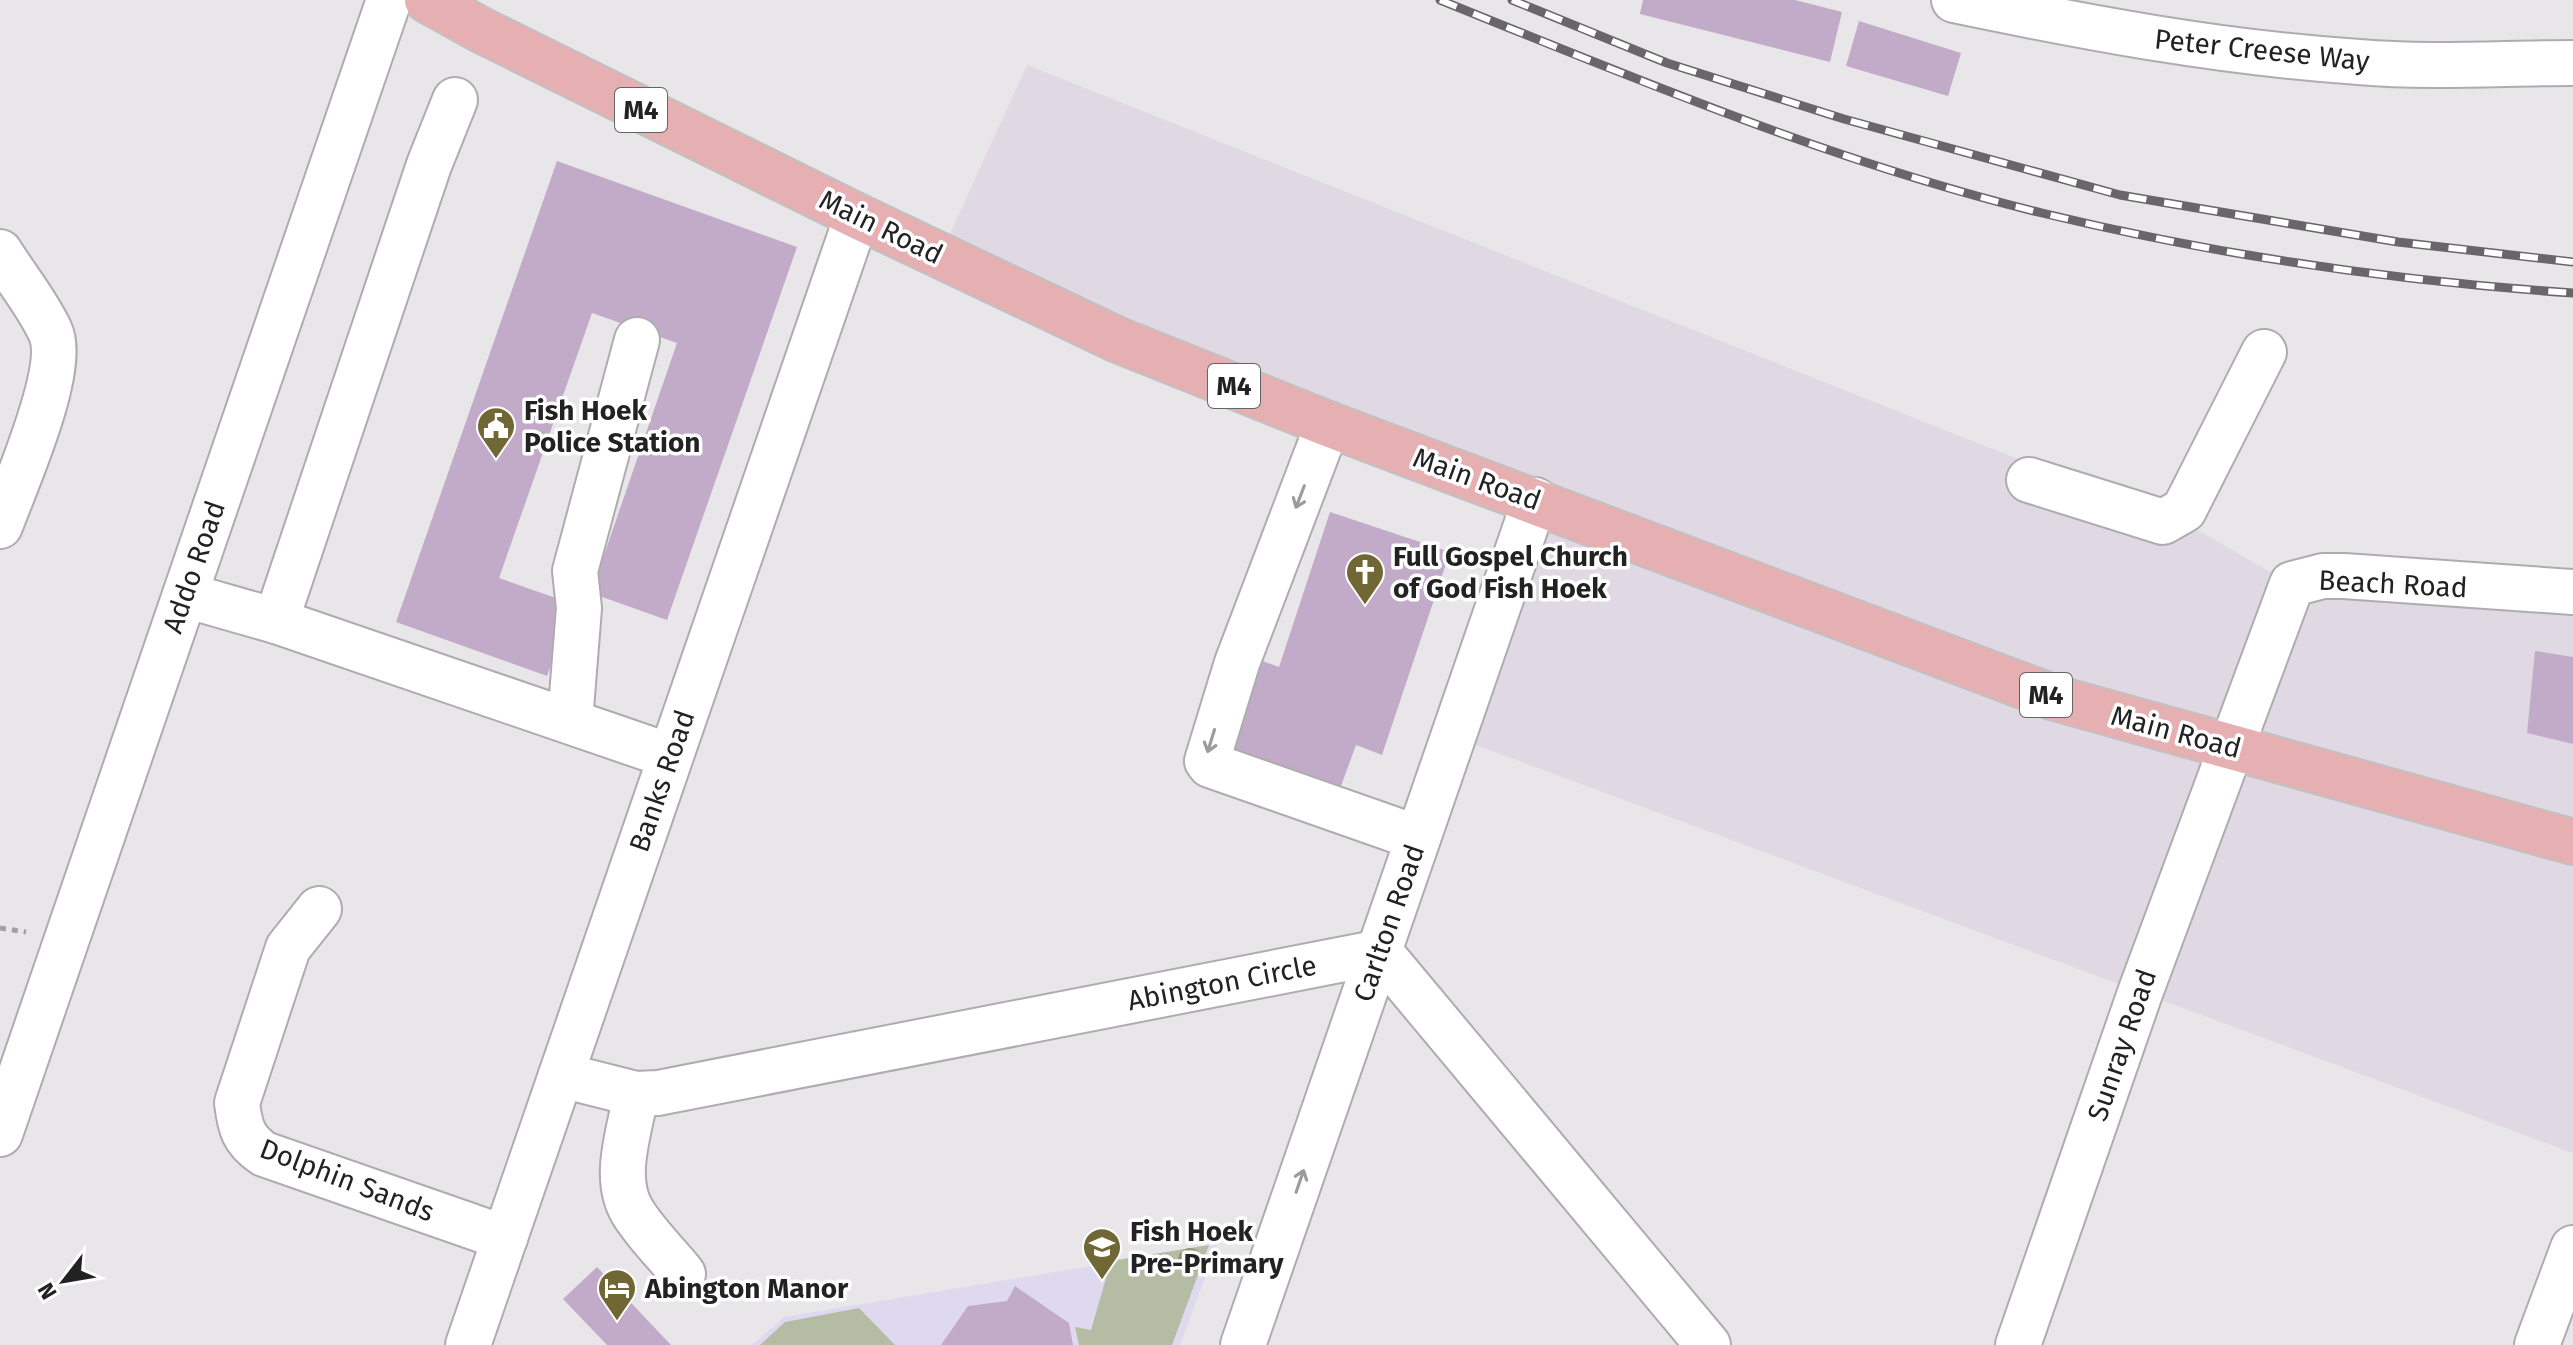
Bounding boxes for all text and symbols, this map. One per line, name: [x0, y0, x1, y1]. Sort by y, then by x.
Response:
street label: Peter Creese Way: [2153, 22, 2371, 78]
road number: M4: [615, 88, 667, 132]
street label: Main Road: [814, 183, 948, 271]
road number: M4: [1208, 364, 1260, 408]
place label: Fish Hoek Police Station: [524, 394, 701, 459]
public building icon: Fish Hoek Police Station: [475, 405, 517, 460]
street label: Main Road: [1409, 441, 1545, 517]
one-way arrow: [1292, 484, 1307, 509]
street label: Addo Road: [156, 496, 232, 638]
place label: Full Gospel Church of God Fish Hoek: [1393, 540, 1628, 605]
church icon: Full Gospel Church of God Fish Hoek: [1344, 551, 1386, 606]
street label: Beach Road: [2318, 564, 2468, 604]
road number: M4: [2020, 673, 2072, 717]
street label: Main Road: [2107, 699, 2245, 765]
street label: Banks Road: [622, 706, 702, 856]
one-way arrow: [1203, 728, 1218, 754]
street label: Carlton Road: [1347, 840, 1431, 1006]
street label: Abington Circle: [1125, 949, 1319, 1017]
street label: Sunray Road: [2081, 965, 2163, 1125]
street label: Dolphin Sands: [255, 1132, 439, 1228]
one-way arrow: [1294, 1168, 1309, 1193]
place label: Fish Hoek Pre-Primary: [1130, 1215, 1284, 1280]
school or university icon: Fish Hoek Pre-Primary: [1081, 1226, 1123, 1281]
north arrow: [24, 1241, 104, 1321]
hotel icon: Abington Manor: [596, 1267, 638, 1322]
place label: Abington Manor: [644, 1272, 849, 1305]
text: N: [32, 1278, 63, 1304]

